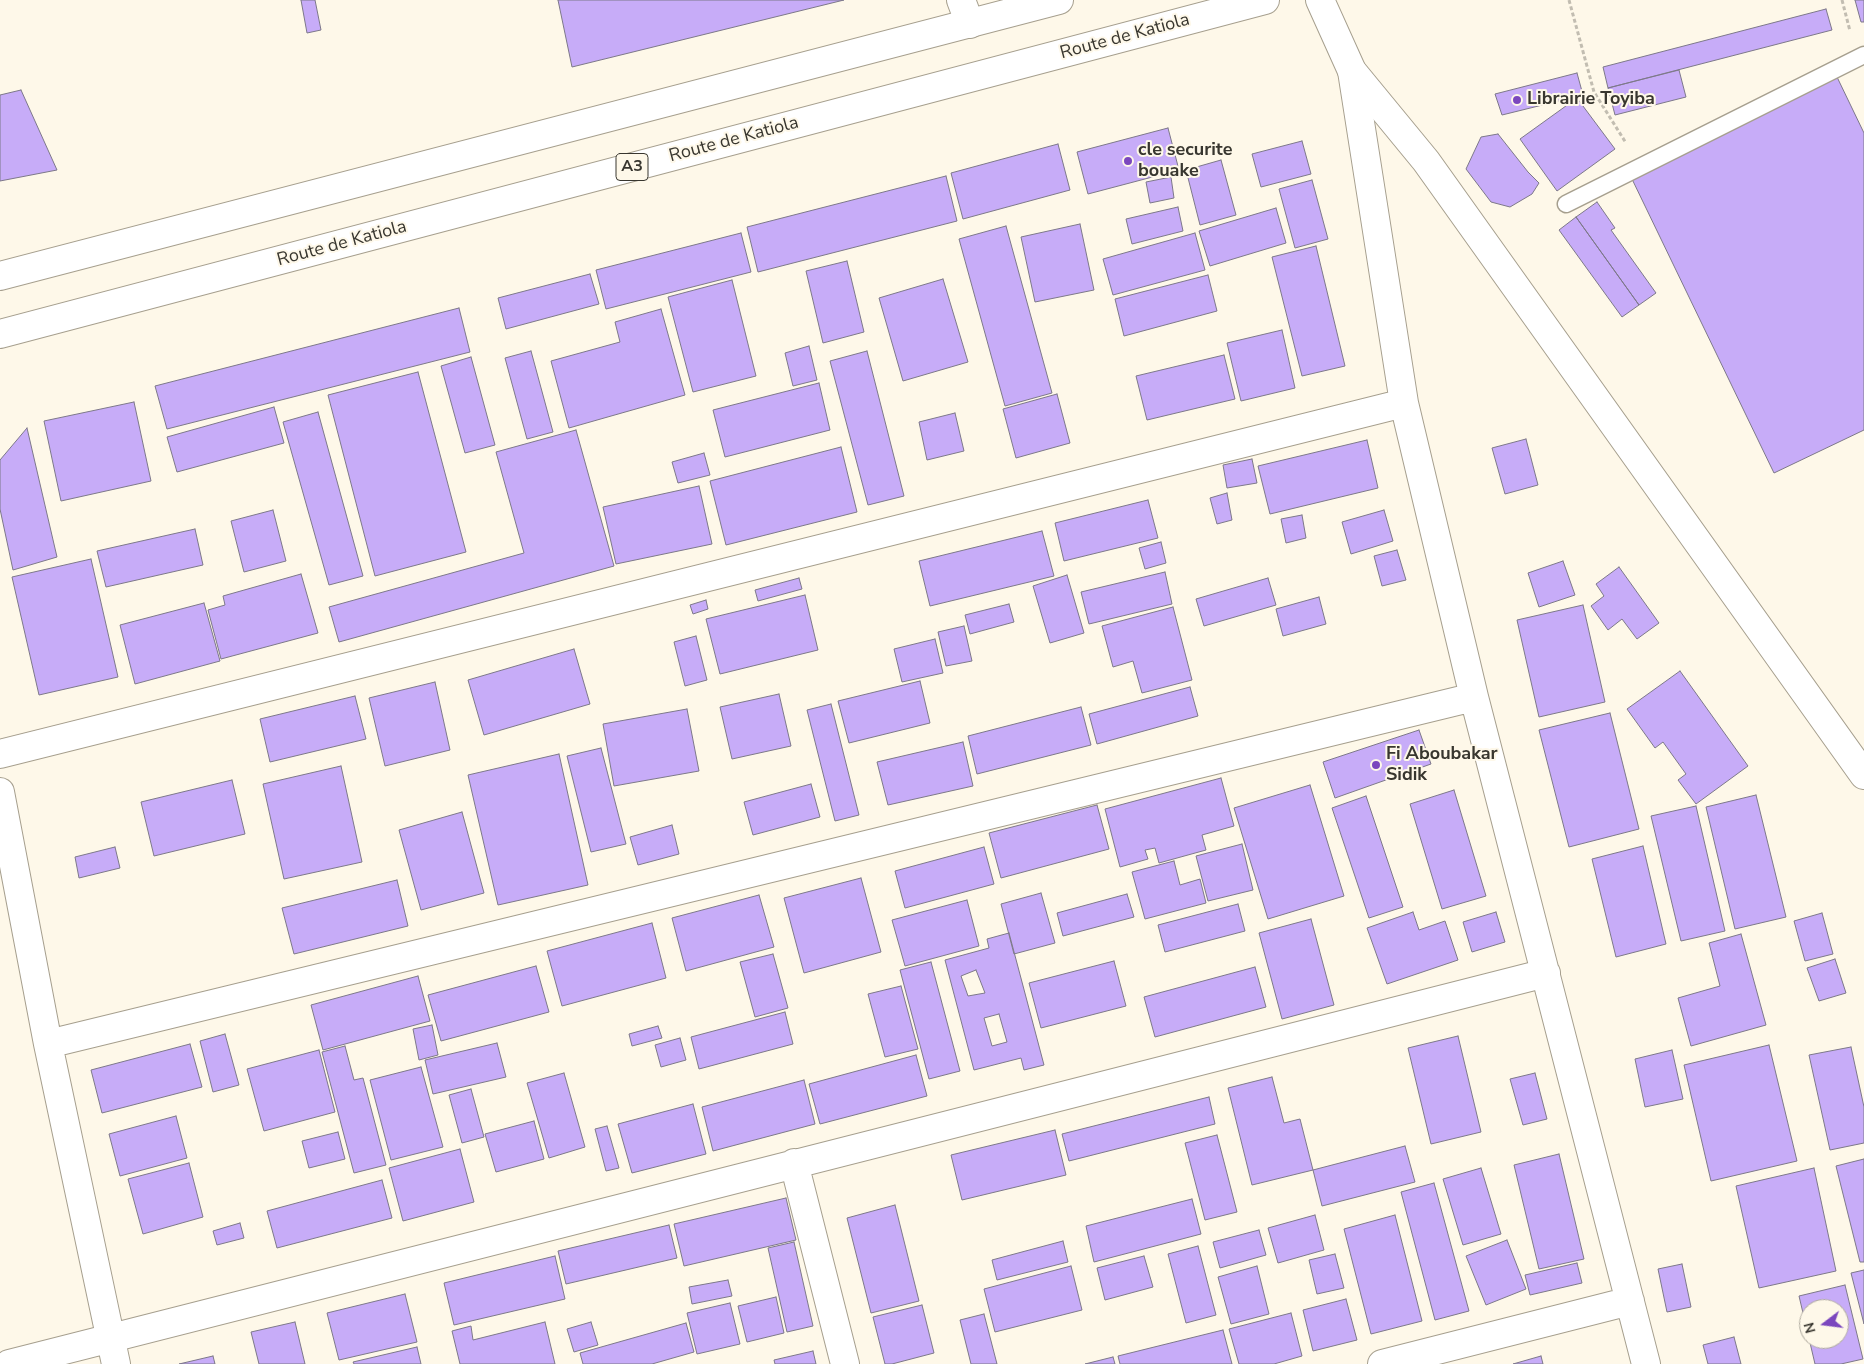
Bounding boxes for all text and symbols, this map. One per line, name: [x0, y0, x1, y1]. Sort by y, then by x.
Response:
street label: Route de Katiola: [1058, 9, 1192, 65]
place label: Librairie Toyiba: [1527, 89, 1655, 111]
marker: Librairie Toyiba: [1511, 94, 1523, 106]
street label: Route de Katiola: [667, 112, 801, 168]
place label: cle securite bouake: [1138, 140, 1232, 182]
road number: A3: [616, 154, 648, 180]
marker: cle securite bouake: [1122, 155, 1134, 167]
street label: Route de Katiola: [275, 216, 409, 272]
place label: Fi Aboubakar Sidik: [1386, 744, 1498, 786]
marker: Fi Aboubakar Sidik: [1370, 759, 1382, 771]
north arrow: [1799, 1299, 1849, 1349]
text: N: [1799, 1320, 1821, 1335]

